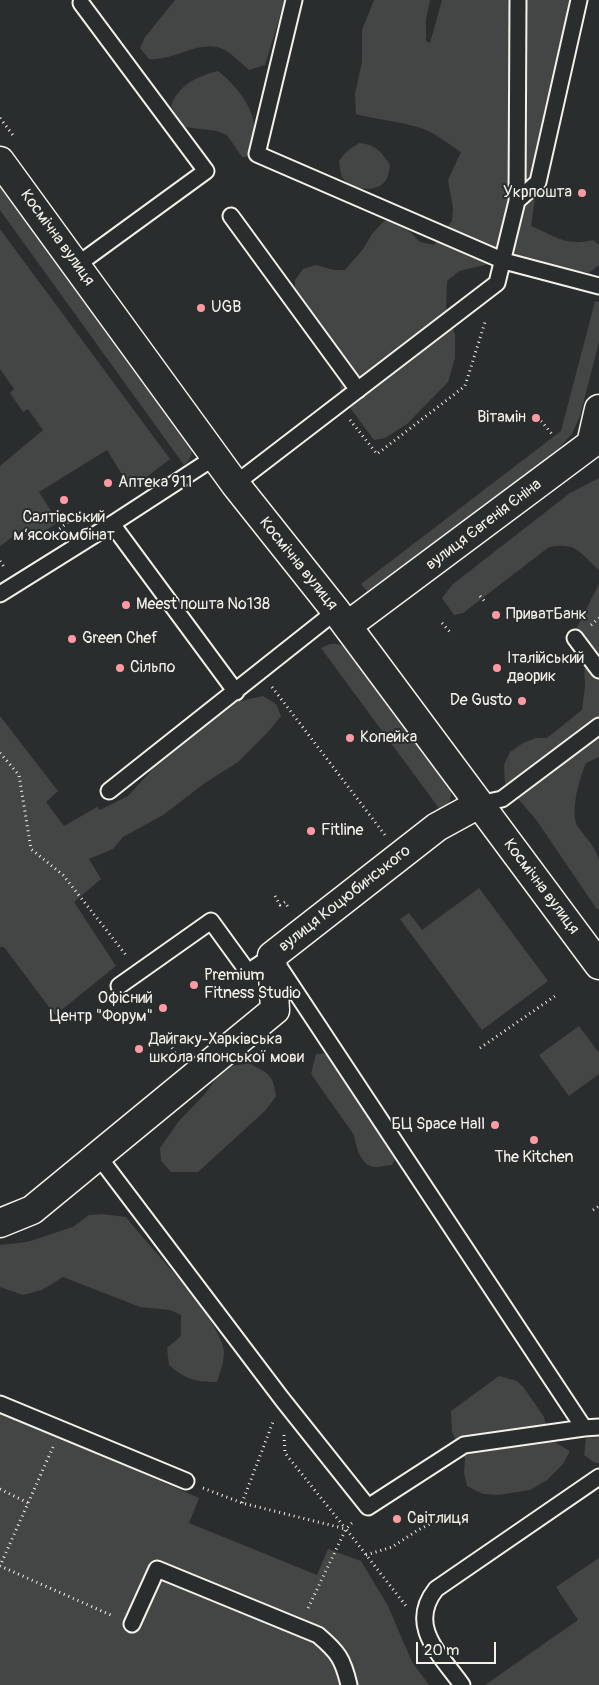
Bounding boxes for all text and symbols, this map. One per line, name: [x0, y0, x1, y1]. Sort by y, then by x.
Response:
place label: Укрпошта: [503, 183, 572, 203]
street label: Космічна вулиця: [16, 186, 98, 290]
marker: Укрпошта: [576, 187, 588, 199]
place label: UGB: [211, 298, 241, 318]
marker: UGB: [195, 302, 207, 314]
place label: Вітамін: [477, 408, 526, 428]
marker: Вітамін: [530, 412, 542, 424]
place label: Аптека 911: [118, 473, 192, 493]
street label: вулиця Євгенія Єніна: [422, 475, 546, 575]
marker: Аптека 911: [102, 477, 114, 489]
marker: Салтівський мʼясокомбінат: [58, 494, 70, 506]
place label: Салтівський мʼясокомбінат: [13, 508, 115, 546]
street label: Космічна вулиця: [255, 514, 341, 614]
place label: Meest пошта №138: [136, 595, 270, 615]
marker: Meest пошта №138: [120, 599, 132, 611]
place label: ПриватБанк: [506, 605, 587, 625]
marker: ПриватБанк: [490, 609, 502, 621]
place label: Green Chef: [82, 629, 158, 649]
marker: Green Chef: [66, 633, 78, 645]
place label: Італійський дворик: [507, 649, 584, 687]
place label: Сільпо: [130, 658, 175, 678]
marker: Сільпо: [114, 662, 126, 674]
marker: Італійський дворик: [491, 662, 503, 674]
place label: De Gusto: [450, 691, 512, 711]
marker: De Gusto: [516, 695, 528, 707]
place label: Копейка: [360, 728, 417, 748]
marker: Копейка: [344, 732, 356, 744]
place label: Fitline: [321, 821, 363, 841]
marker: Fitline: [305, 825, 317, 837]
street label: Космічна вулиця: [499, 836, 583, 938]
street label: вулиця Коцюбинського: [275, 841, 415, 957]
place label: Premium Fitness Studio: [204, 966, 301, 1004]
marker: Premium Fitness Studio: [188, 979, 200, 991]
place label: Офісний Центр "Форум": [49, 989, 153, 1027]
marker: Офісний Центр "Форум": [157, 1002, 169, 1014]
place label: Дайгаку-Харківська школа японської мови: [149, 1030, 304, 1068]
marker: Дайгаку-Харківська школа японської мови: [133, 1043, 145, 1055]
place label: БЦ Space Hall: [392, 1115, 485, 1135]
marker: БЦ Space Hall: [489, 1119, 501, 1131]
marker: The Kitchen: [528, 1134, 540, 1146]
place label: The Kitchen: [495, 1148, 573, 1168]
place label: Світлиця: [407, 1509, 469, 1529]
marker: Світлиця: [391, 1513, 403, 1525]
scale bar: [419, 1632, 499, 1664]
text: 20 m: [424, 1641, 459, 1660]

